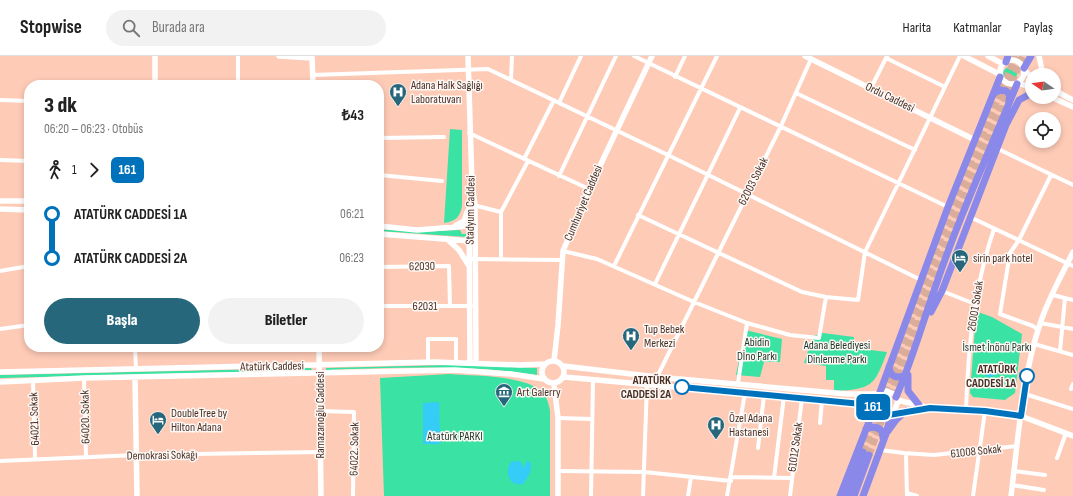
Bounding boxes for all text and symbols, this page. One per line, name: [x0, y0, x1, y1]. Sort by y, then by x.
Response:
search box: [106, 10, 386, 46]
text: Stopwise: [20, 16, 82, 39]
icon: search: [120, 17, 142, 39]
text: Burada ara: [152, 18, 205, 37]
text: Harita: [903, 19, 931, 36]
text: Katmanlar: [953, 19, 1002, 36]
text: Paylaş: [1024, 19, 1053, 36]
north arrow: [1025, 68, 1061, 104]
map controls: [1025, 68, 1061, 148]
place label: Adana Halk Sağlığı Laboratuvarı: [410, 78, 483, 107]
street label: Ordu Caddesi: [863, 79, 917, 116]
hospital icon: Adana Halk Sağlığı Laboratuvarı: [388, 82, 408, 107]
text: 3 dk: [44, 92, 77, 119]
text: ₺43: [342, 106, 364, 125]
button: locate: [1025, 112, 1061, 148]
text: 06:20 – 06:23 · Otobüs: [44, 121, 143, 137]
street label: 62003 Sokak: [735, 154, 772, 208]
icon: walk: [44, 159, 66, 181]
icon: forward: [83, 159, 105, 181]
text: 161: [119, 161, 136, 178]
text: 1: [72, 162, 77, 178]
street label: Cumhuriyet Caddesi: [561, 163, 606, 243]
street label: Stadyum Caddesi: [462, 175, 479, 245]
text: ATATÜRK CADDESİ 1A: [74, 205, 187, 224]
text: 06:21: [340, 206, 364, 222]
hotel icon: sirin park hotel: [950, 248, 970, 273]
text: ATATÜRK CADDESİ 2A: [74, 249, 187, 268]
text: 06:23: [339, 250, 364, 266]
place label: sirin park hotel: [973, 251, 1033, 266]
street label: 62030: [409, 259, 435, 274]
street label: 26001 Sokak: [964, 279, 987, 332]
button: Başla: [44, 298, 200, 344]
button: Biletler: [208, 298, 364, 344]
street label: 62031: [413, 299, 438, 314]
place label: Tup Bebek Merkezi: [644, 322, 685, 351]
hospital icon: Tup Bebek Merkezi: [621, 326, 641, 351]
park label: Abidin Dİno Parkı: [737, 335, 777, 364]
park label: Adana Belediyesi Dinlenme Parkı: [803, 338, 870, 367]
park label: İsmet İnönü Parkı: [962, 340, 1032, 355]
street label: Atatürk Caddesi: [239, 358, 304, 375]
place label: ATATÜRK CADDESİ 1A: [966, 362, 1016, 391]
marker: ATATÜRK CADDESİ 1A: [1019, 368, 1035, 384]
street label: Ramazanoğlu Caddesi: [313, 372, 328, 458]
place label: ATATÜRK CADDESİ 2A: [621, 373, 671, 402]
marker: ATATÜRK CADDESİ 2A: [674, 379, 690, 395]
museum icon: Art Galerry: [494, 382, 514, 407]
place label: Art Galerry: [516, 385, 561, 400]
street label: 64020. Sokak: [78, 390, 93, 444]
street label: 64021. Sokak: [26, 392, 43, 446]
line badge: 161: [850, 394, 896, 420]
text: 161: [864, 398, 882, 415]
place label: DoubleTree by Hilton Adana: [171, 406, 228, 435]
hotel icon: DoubleTree by Hilton Adana: [148, 410, 168, 435]
place label: Özel Adana Hastanesi: [729, 411, 773, 440]
hospital icon: Özel Adana Hastanesi: [706, 415, 726, 440]
street label: 61012 Sokak: [785, 421, 806, 473]
street label: 64022. Sokak: [347, 422, 362, 476]
park label: Atatürk PARKI: [426, 429, 483, 444]
street label: 61008 Sokak: [950, 441, 1003, 462]
street label: Demokrasi Sokağı: [127, 447, 197, 464]

